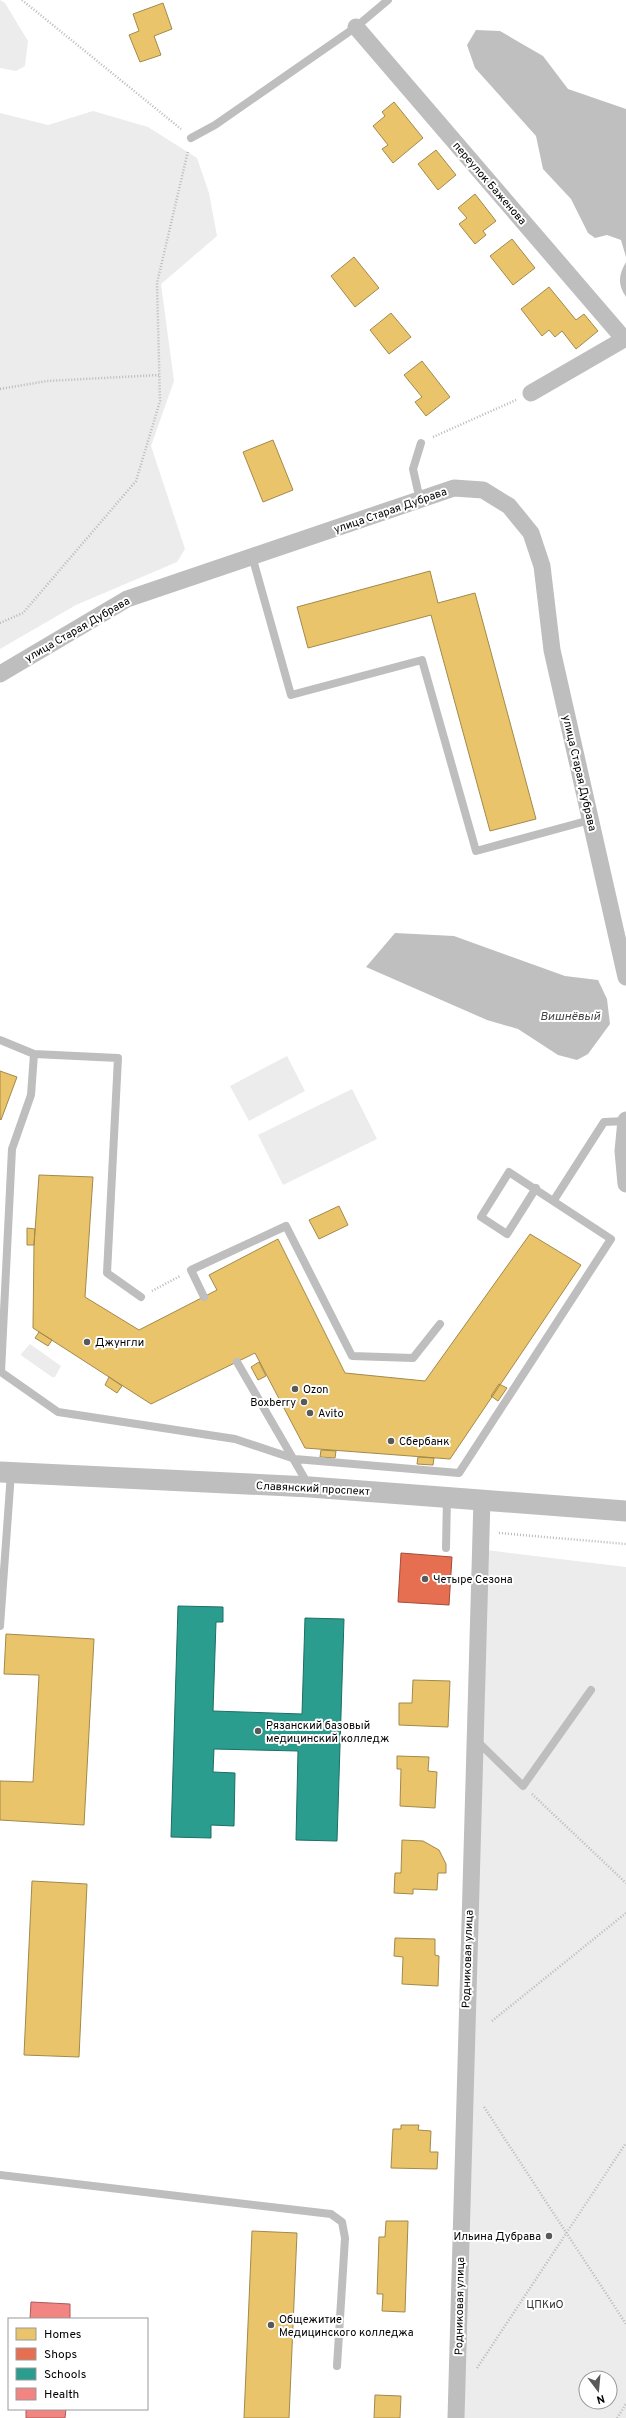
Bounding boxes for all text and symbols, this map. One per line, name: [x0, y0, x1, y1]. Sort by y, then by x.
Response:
street label: переулок Баженова: [449, 139, 529, 228]
street label: улица Старая Дубрава: [332, 485, 449, 537]
street label: улица Старая Дубрава: [23, 594, 133, 666]
street label: улица Старая Дубрава: [559, 714, 599, 833]
water label: Вишнёвый: [540, 1009, 601, 1025]
place label: Джунгли: [95, 1336, 144, 1350]
marker: Джунгли: [82, 1337, 92, 1347]
place label: Ozon: [303, 1383, 329, 1397]
marker: Ozon: [290, 1384, 300, 1394]
place label: Boxberry: [250, 1396, 296, 1410]
marker: Boxberry: [299, 1397, 309, 1407]
place label: Avito: [318, 1407, 344, 1421]
marker: Avito: [305, 1408, 315, 1418]
place label: Сбербанк: [399, 1435, 449, 1449]
marker: Сбербанк: [386, 1436, 396, 1446]
street label: Славянский проспект: [256, 1479, 370, 1499]
place label: Четыре Сезона: [433, 1573, 513, 1587]
marker: Четыре Сезона: [420, 1574, 430, 1584]
place label: Рязанский базовый медицинский колледж: [266, 1719, 389, 1746]
marker: Рязанский базовый медицинский колледж: [253, 1726, 263, 1736]
street label: Родниковая улица: [459, 1909, 477, 2008]
place label: Ильина Дубрава: [454, 2230, 541, 2244]
marker: Ильина Дубрава: [544, 2231, 554, 2241]
street label: Родниковая улица: [452, 2256, 468, 2355]
park label: ЦПКиО: [526, 2298, 564, 2312]
place label: Общежитие Медицинского колледжа: [279, 2313, 414, 2340]
legend: [8, 2318, 148, 2410]
marker: Общежитие Медицинского колледжа: [266, 2320, 276, 2330]
text: Homes: [44, 2327, 81, 2343]
text: Shops: [44, 2347, 77, 2363]
text: Schools: [44, 2367, 86, 2383]
north arrow: [578, 2370, 618, 2410]
text: Health: [44, 2387, 79, 2403]
text: N: [595, 2391, 606, 2406]

